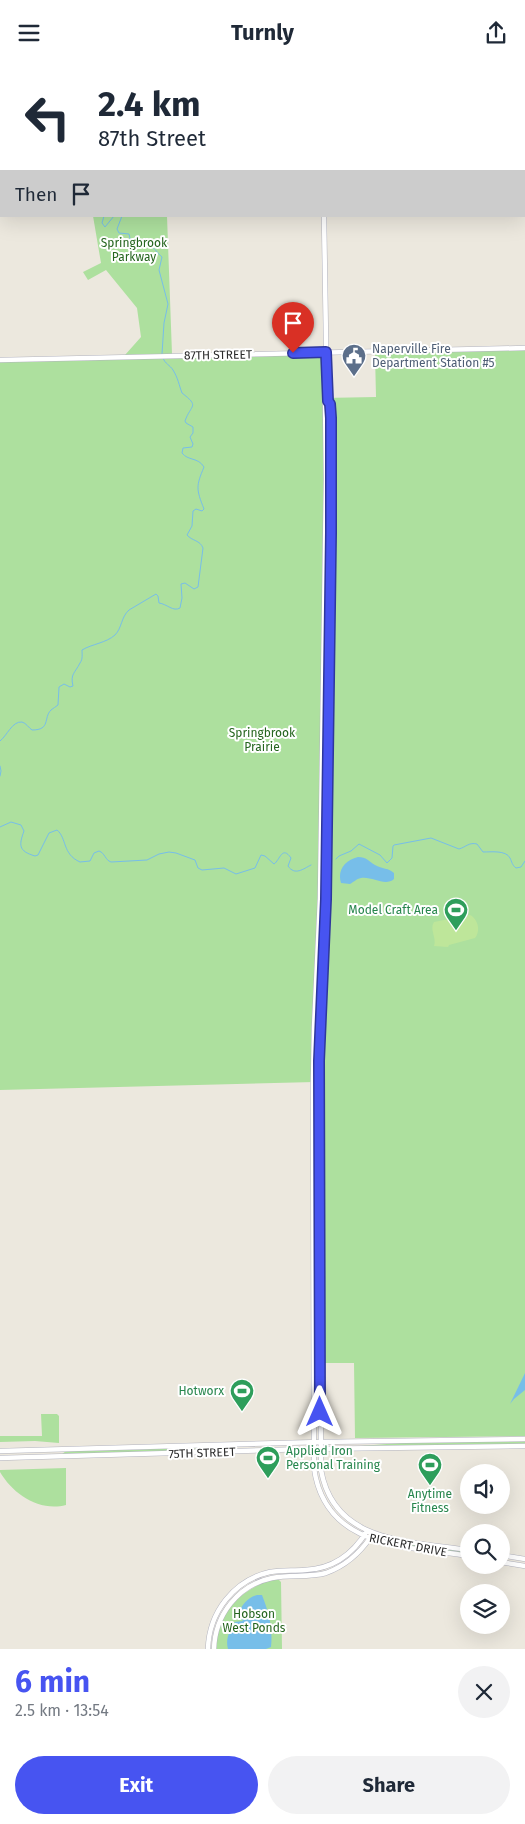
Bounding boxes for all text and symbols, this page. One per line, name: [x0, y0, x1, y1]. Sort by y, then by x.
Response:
icon: menu: [15, 19, 43, 47]
text: Turnly: [231, 19, 294, 46]
icon: share: [482, 19, 510, 47]
text: 2.4 km: [98, 83, 201, 125]
icon: left: [15, 85, 80, 150]
text: 87th Street: [98, 125, 206, 152]
icon: arrive: [67, 180, 95, 208]
text: Then: [15, 183, 57, 206]
park label: Springbrook Parkway: [101, 236, 168, 264]
pin: [272, 302, 314, 353]
icon: arrive: [279, 309, 307, 337]
place label: Naperville Fire Department Station #5: [372, 342, 495, 370]
public building icon: Naperville Fire Department Station #5: [341, 343, 367, 377]
street label: 87TH STREET: [184, 347, 253, 363]
park label: Springbrook Prairie: [229, 726, 296, 754]
sports icon: Model Craft Area: [443, 897, 469, 931]
place label: Model Craft Area: [348, 903, 438, 917]
sports icon: Hotworx: [229, 1378, 255, 1412]
place label: Hotworx: [178, 1384, 224, 1398]
position arrow: [293, 1385, 345, 1437]
place label: Applied Iron Personal Training: [286, 1444, 381, 1472]
street label: 75TH STREET: [168, 1445, 237, 1461]
sports icon: Applied Iron Personal Training: [255, 1445, 281, 1479]
sports icon: Anytime Fitness: [417, 1452, 443, 1486]
map controls: [460, 1464, 510, 1634]
button: sound: [460, 1464, 510, 1514]
place label: Anytime Fitness: [408, 1487, 452, 1515]
button: search: [460, 1524, 510, 1574]
street label: RICKERT DRIVE: [368, 1531, 448, 1559]
button: layers: [460, 1584, 510, 1634]
park label: Hobson West Ponds: [223, 1607, 286, 1635]
text: 6 min: [15, 1664, 90, 1700]
button: close: [458, 1666, 510, 1718]
text: 2.5 km · 13:54: [15, 1701, 109, 1720]
button: Exit: [15, 1756, 258, 1814]
button: Share: [268, 1756, 510, 1814]

